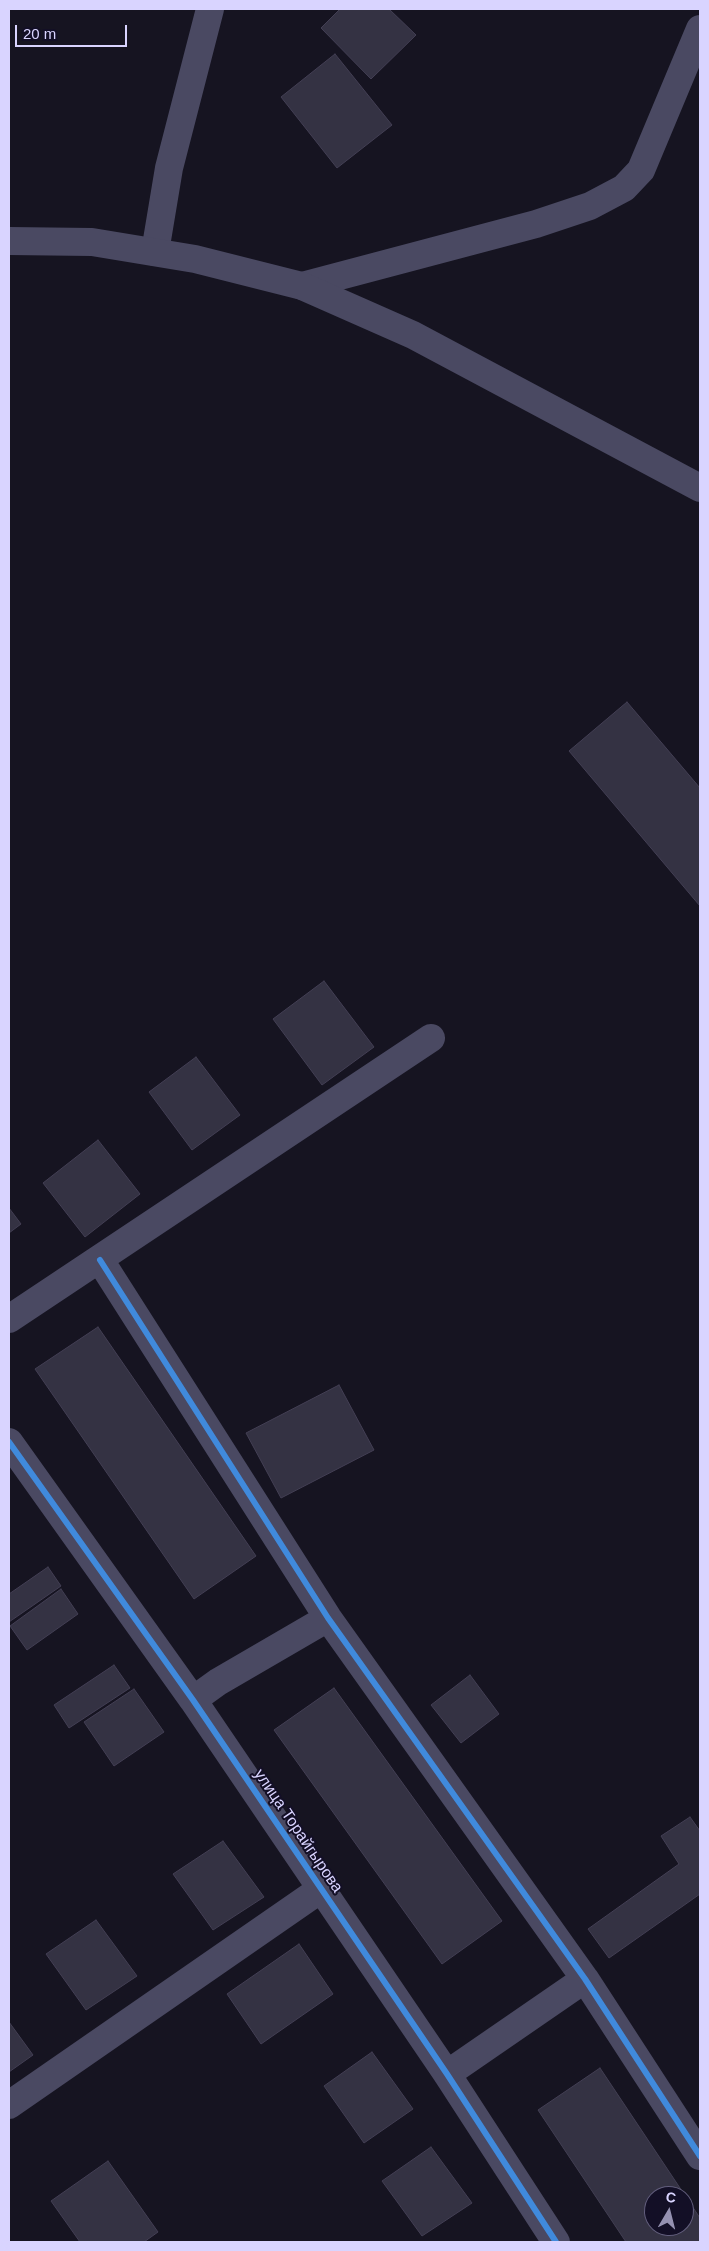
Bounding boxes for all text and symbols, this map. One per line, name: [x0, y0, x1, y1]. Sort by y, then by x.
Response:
scale bar: [18, 15, 130, 47]
text: 20 m: [23, 25, 56, 42]
street label: улица Торайгырова: [250, 1766, 346, 1896]
north arrow: [644, 2186, 694, 2236]
text: С: [665, 2189, 677, 2206]

